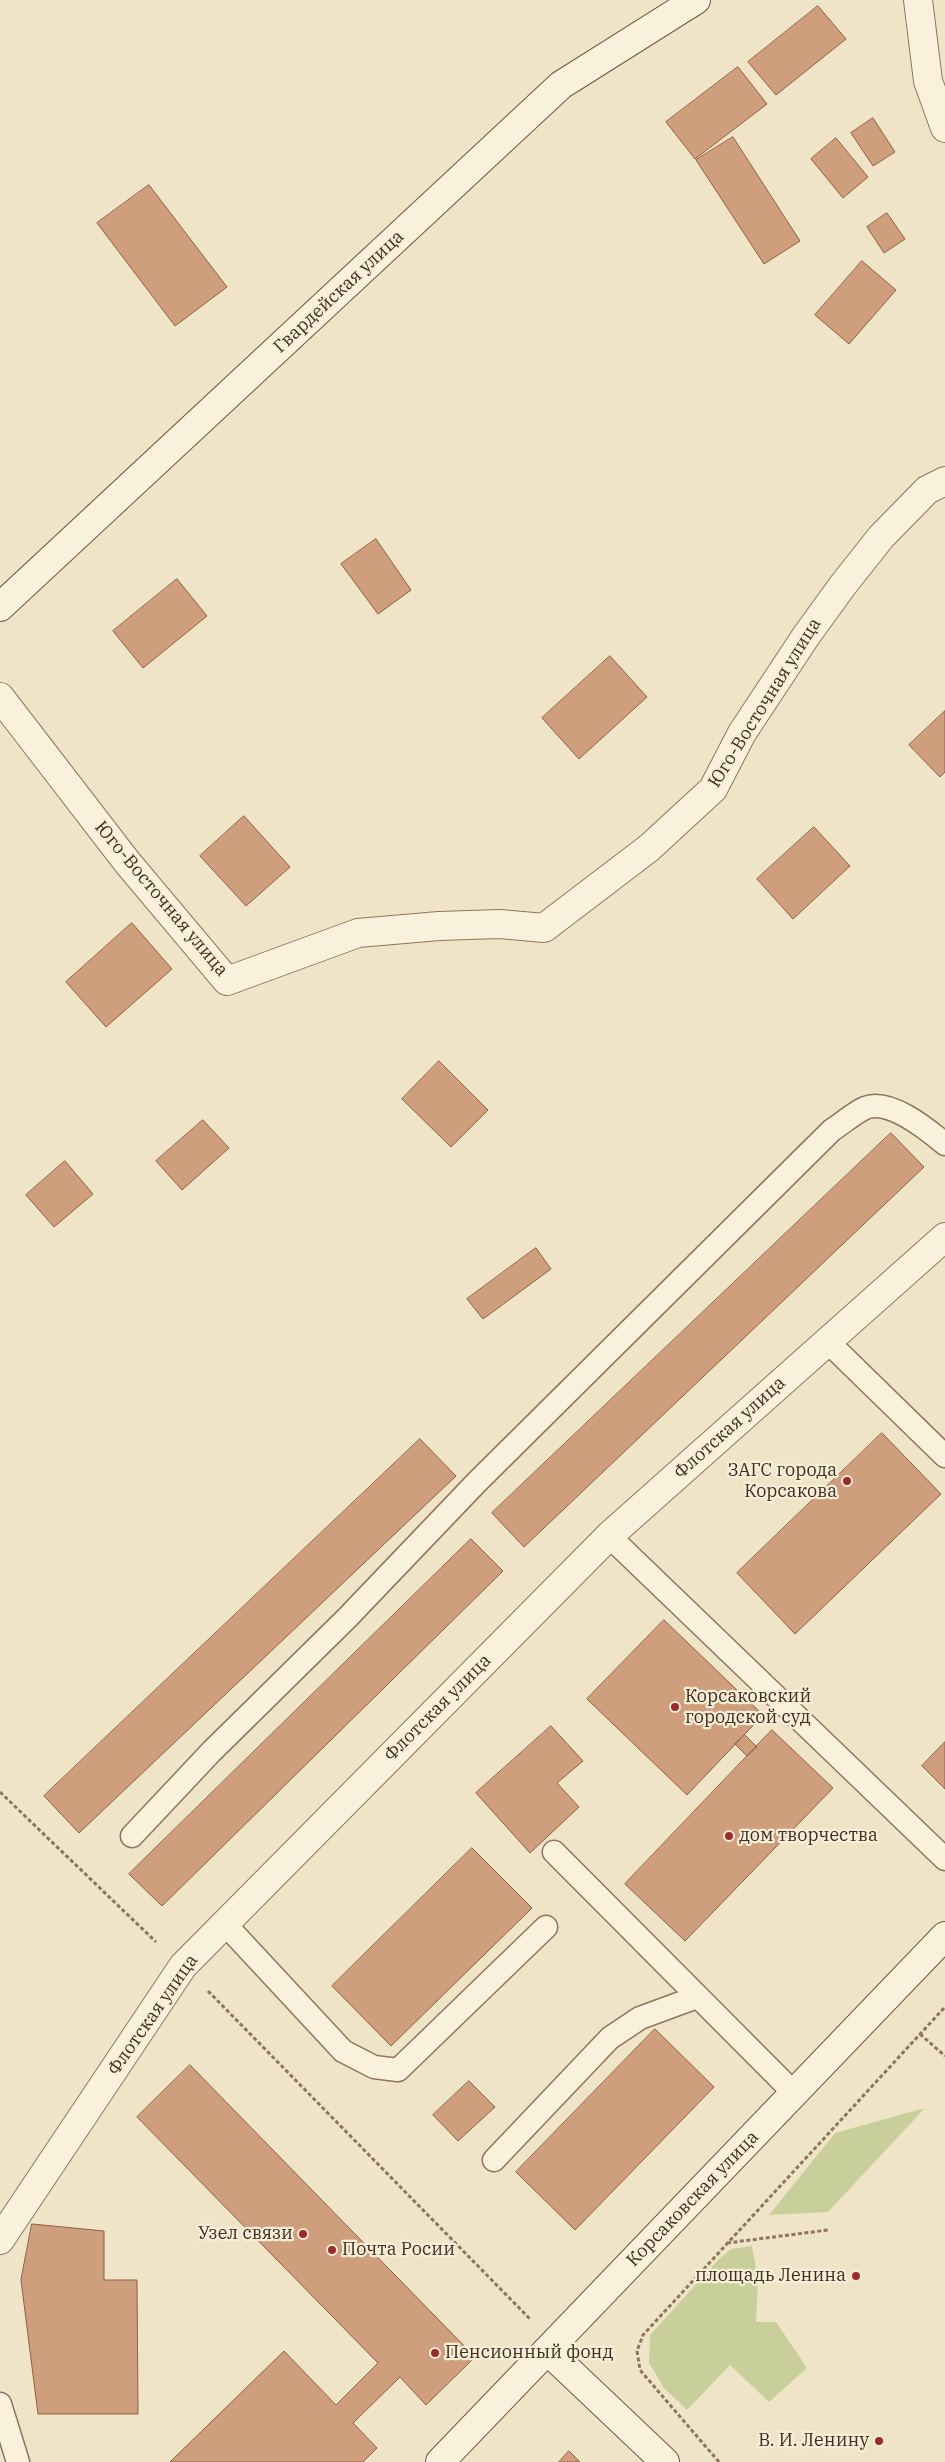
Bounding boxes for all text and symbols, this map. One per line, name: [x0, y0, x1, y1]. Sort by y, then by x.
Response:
street label: Гвардейская улица: [269, 226, 409, 358]
street label: Юго-Восточная улица: [704, 614, 826, 792]
street label: Юго-Восточная улица: [90, 817, 232, 981]
street label: Флотская улица: [670, 1372, 790, 1484]
place label: ЗАГС города Корсакова: [728, 1460, 837, 1502]
marker: ЗАГС города Корсакова: [841, 1475, 853, 1487]
street label: Флотская улица: [380, 1650, 496, 1766]
place label: Корсаковский городской суд: [685, 1686, 811, 1728]
marker: Корсаковский городской суд: [669, 1701, 681, 1713]
place label: дом творчества: [739, 1825, 878, 1847]
marker: дом творчества: [723, 1830, 735, 1842]
street label: Флотская улица: [103, 1951, 203, 2079]
street label: Корсаковская улица: [623, 2127, 763, 2271]
place label: Узел связи: [198, 2223, 293, 2245]
marker: Узел связи: [297, 2228, 309, 2240]
place label: Почта Росии: [342, 2239, 455, 2261]
marker: Почта Росии: [326, 2244, 338, 2256]
place label: площадь Ленина: [695, 2265, 846, 2287]
marker: площадь Ленина: [850, 2270, 862, 2282]
place label: Пенсионный фонд: [445, 2342, 613, 2364]
marker: Пенсионный фонд: [429, 2347, 441, 2359]
place label: В. И. Ленину: [758, 2430, 869, 2452]
marker: В. И. Ленину: [873, 2435, 885, 2447]

